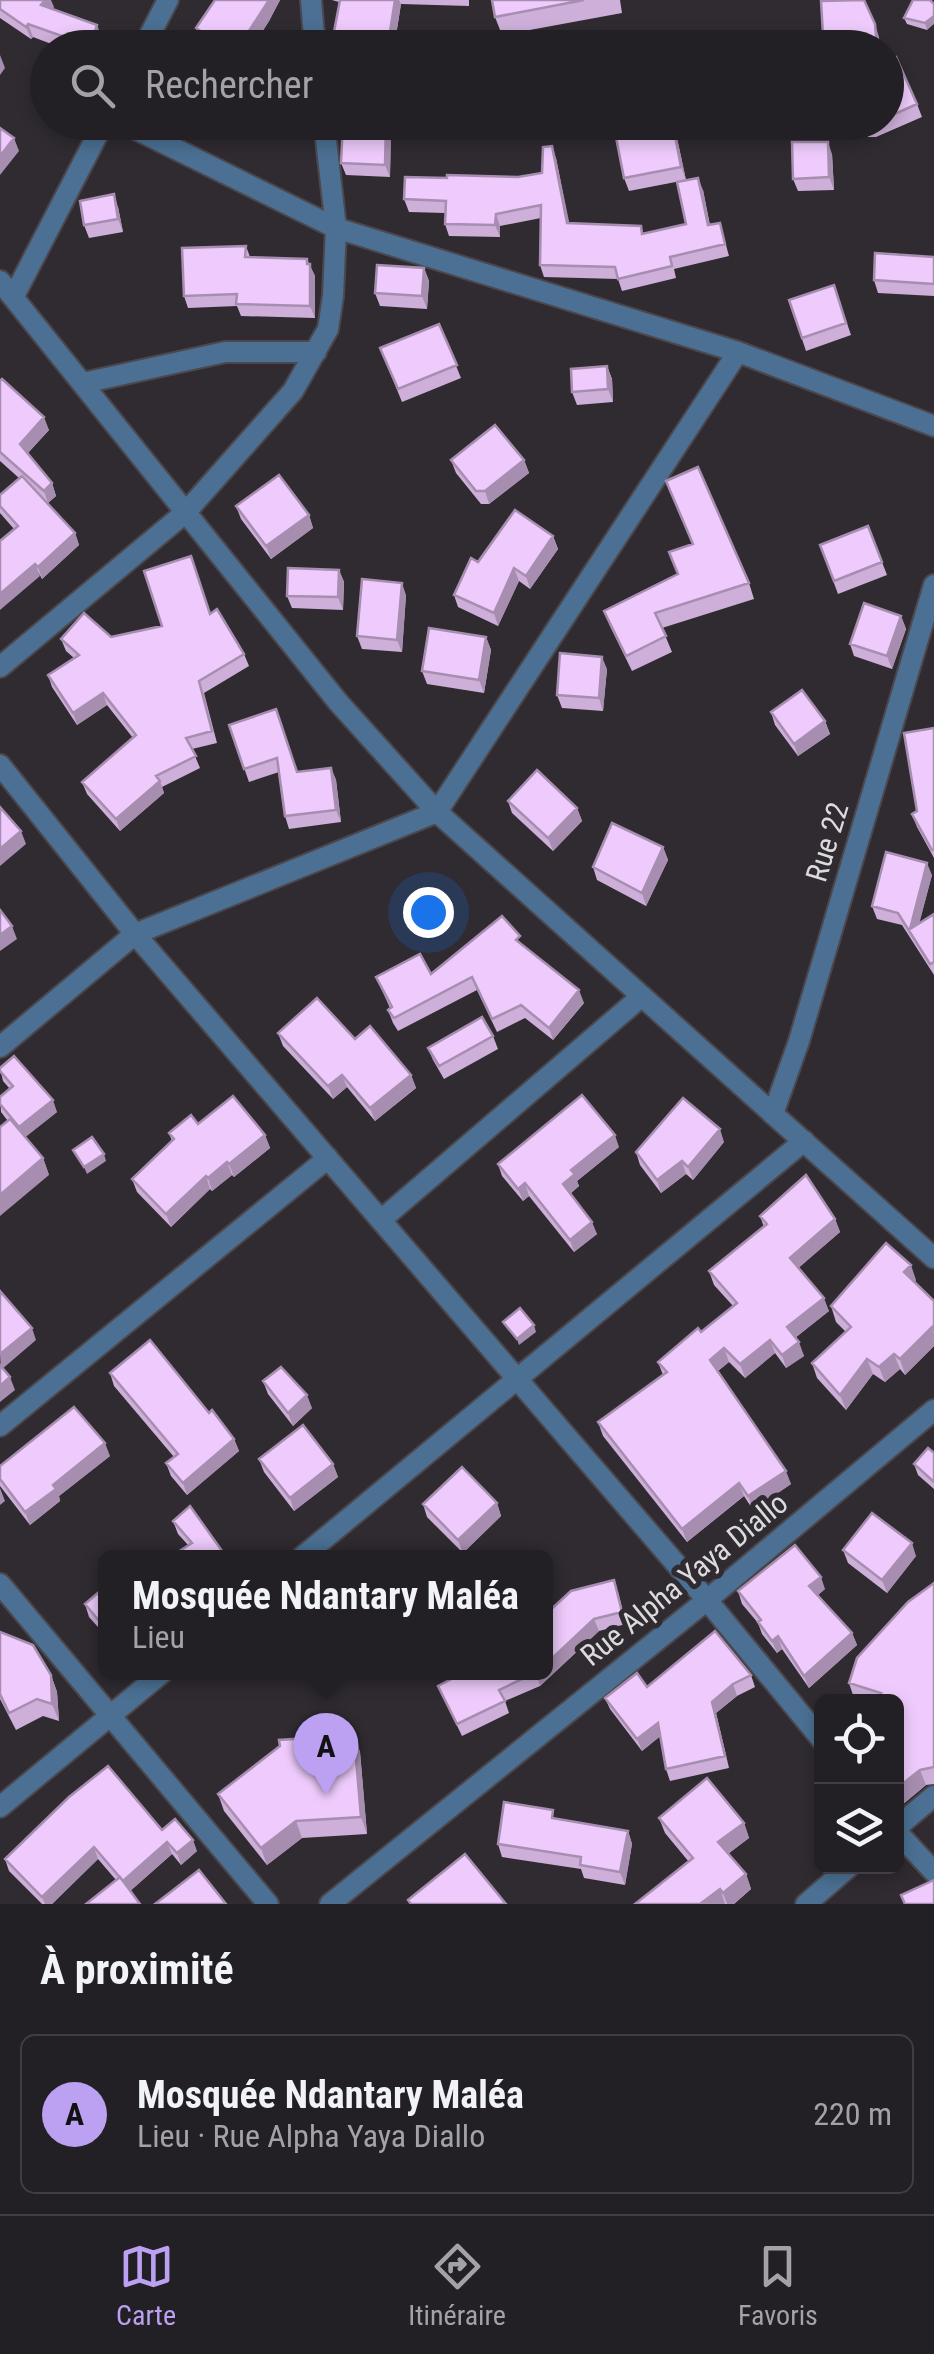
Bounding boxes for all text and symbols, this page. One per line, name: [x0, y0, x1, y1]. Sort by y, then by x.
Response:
search box: [30, 30, 904, 140]
icon: search: [65, 58, 120, 113]
text: Rechercher: [145, 63, 313, 107]
street label: Rue 22: [798, 798, 856, 886]
your location: [403, 887, 454, 938]
street label: Rue Alpha Yaya Diallo: [574, 1485, 794, 1673]
popup: [98, 1550, 553, 1680]
text: Mosquée Ndantary Maléa: [132, 1574, 519, 1618]
text: Lieu: [132, 1618, 185, 1656]
map controls: [814, 1694, 904, 1874]
button: locate: [814, 1694, 904, 1784]
pin: A: [294, 1712, 358, 1795]
button: layers: [814, 1784, 904, 1874]
text: À proximité: [40, 1945, 233, 1994]
text: Mosquée Ndantary Maléa: [137, 2073, 524, 2117]
text: A: [65, 2095, 84, 2133]
text: 220 m: [813, 2095, 892, 2133]
text: Lieu · Rue Alpha Yaya Diallo: [137, 2117, 485, 2155]
tab: Carte: [116, 2239, 176, 2332]
tab: Itinéraire: [408, 2239, 506, 2332]
tab: Favoris: [738, 2239, 818, 2332]

